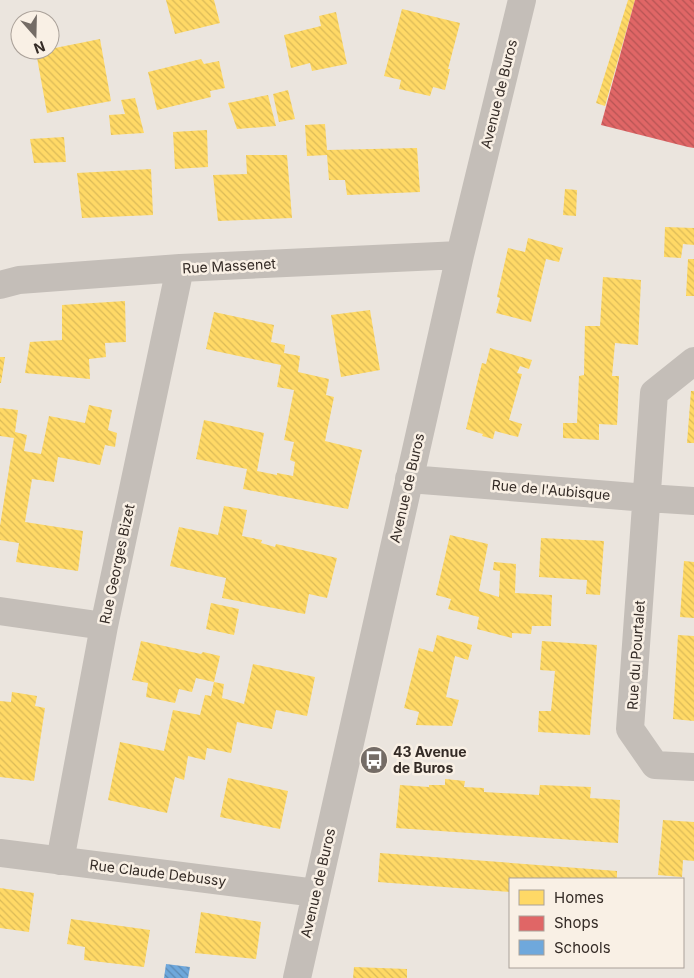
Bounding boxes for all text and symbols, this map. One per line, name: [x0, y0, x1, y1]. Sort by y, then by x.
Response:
north arrow: [10, 10, 60, 60]
street label: Avenue de Buros: [477, 37, 520, 150]
text: N: [32, 38, 48, 57]
street label: Rue Massenet: [182, 255, 277, 276]
street label: Avenue de Buros: [386, 431, 427, 544]
street label: Rue de l'Aubisque: [491, 476, 611, 503]
street label: Rue Georges Bizet: [95, 502, 138, 625]
street label: Rue du Pourtalet: [623, 599, 648, 710]
place label: 43 Avenue de Buros: [393, 743, 467, 776]
bus stop icon: 43 Avenue de Buros: [359, 745, 389, 775]
street label: Avenue de Buros: [297, 826, 338, 939]
street label: Rue Claude Debussy: [89, 856, 227, 889]
legend: [509, 878, 684, 968]
text: Homes: [554, 888, 604, 907]
text: Shops: [554, 913, 599, 932]
text: Schools: [554, 938, 611, 957]

